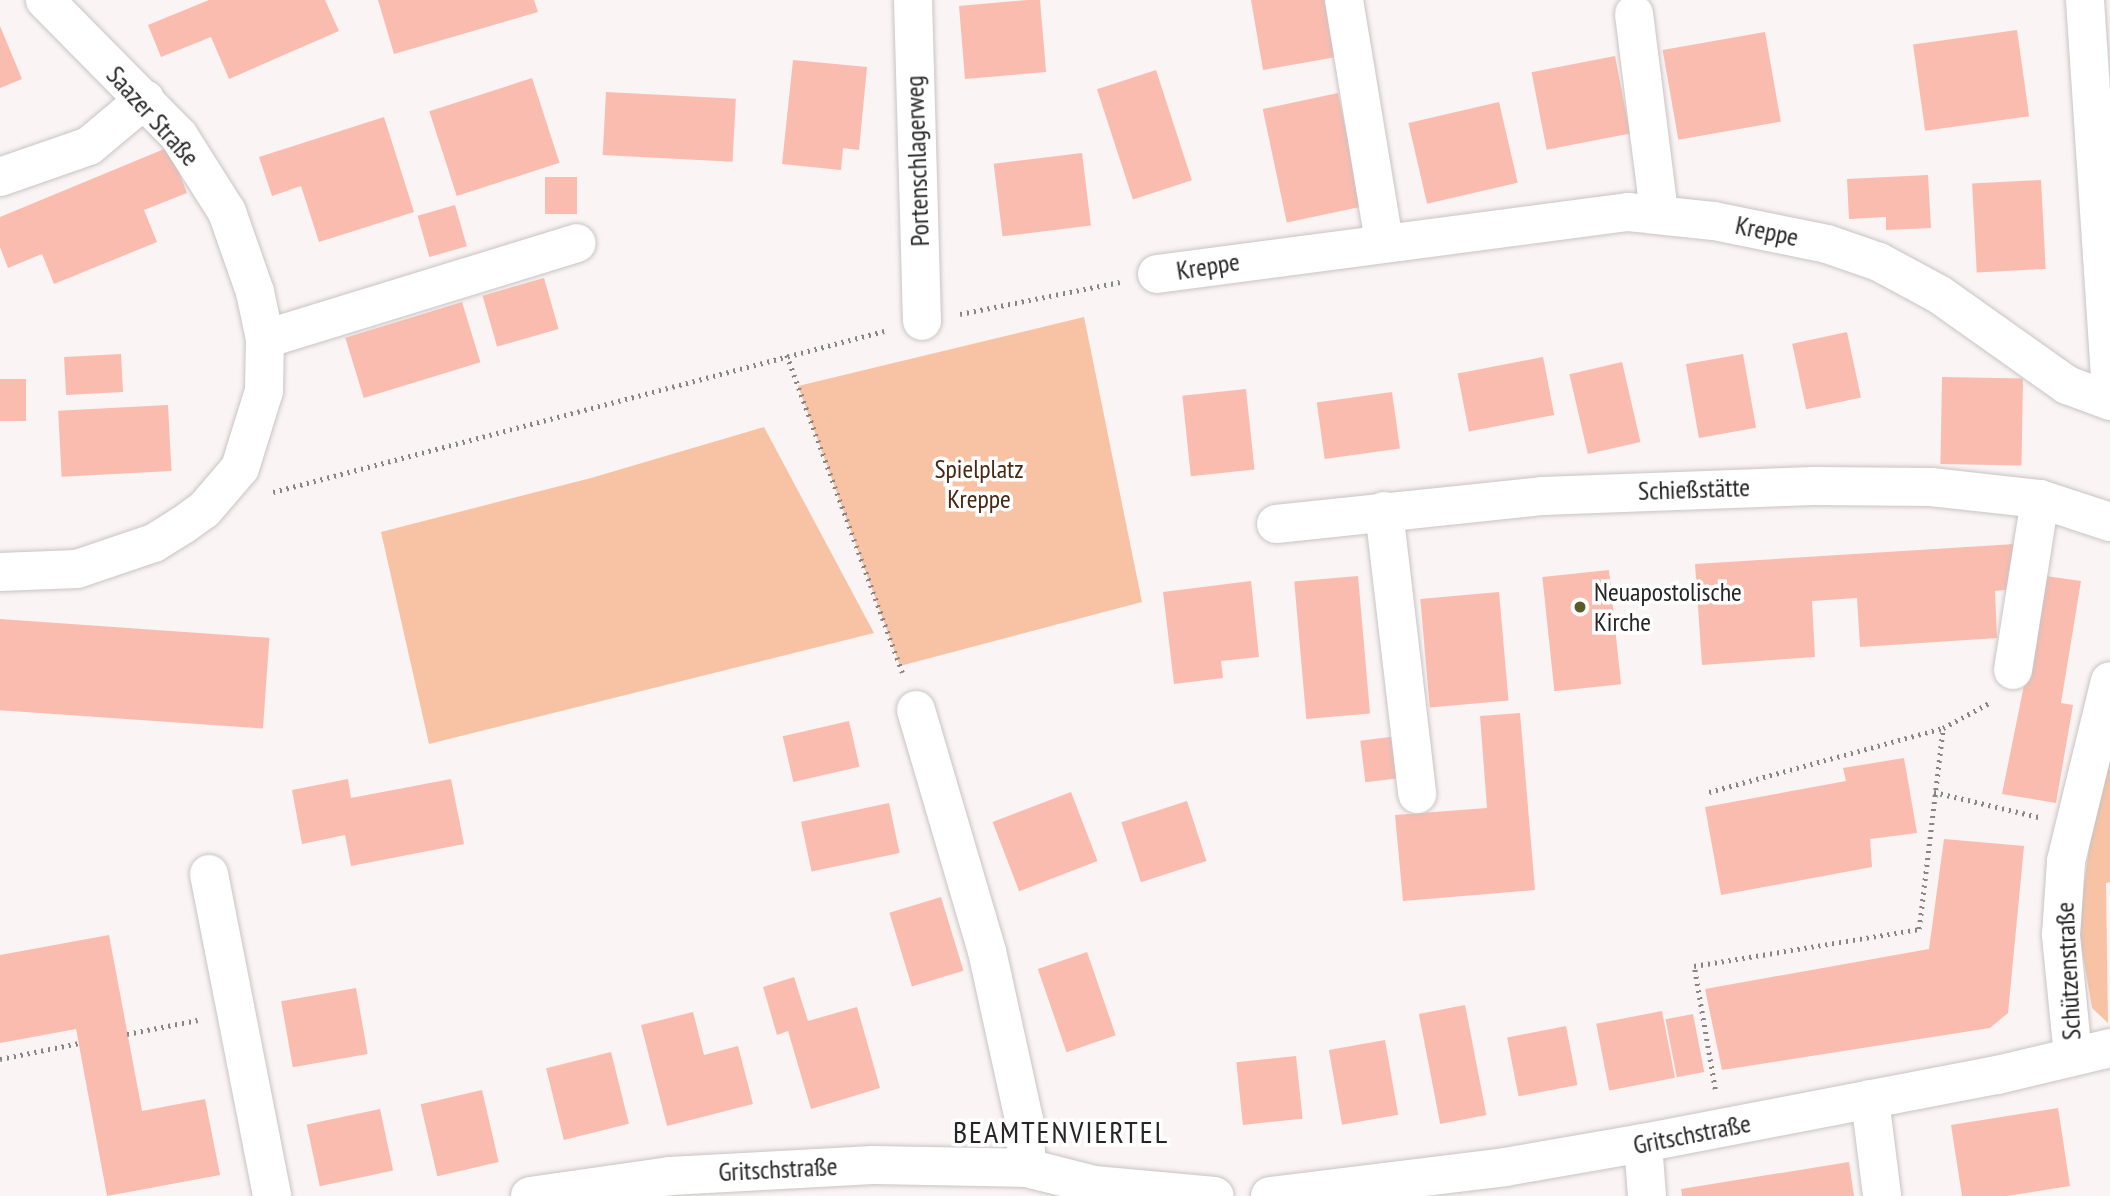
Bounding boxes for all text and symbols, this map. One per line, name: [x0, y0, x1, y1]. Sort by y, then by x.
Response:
street label: Saazer Straße: [100, 60, 206, 172]
street label: Portenschlagerweg: [898, 75, 936, 247]
street label: Kreppe: [1733, 209, 1801, 253]
street label: Kreppe: [1174, 246, 1242, 286]
park label: Spielplatz Kreppe: [934, 453, 1024, 514]
street label: Schießstätte: [1637, 471, 1751, 507]
place label: Neuapostolische Kirche: [1594, 576, 1742, 638]
marker: Neuapostolische Kirche: [1572, 599, 1588, 615]
street label: Schützenstraße: [2049, 901, 2087, 1041]
street label: Gritschstraße: [1631, 1107, 1753, 1161]
district label: BEAMTENVIERTEL: [955, 1114, 1167, 1150]
street label: Gritschstraße: [718, 1150, 838, 1188]

